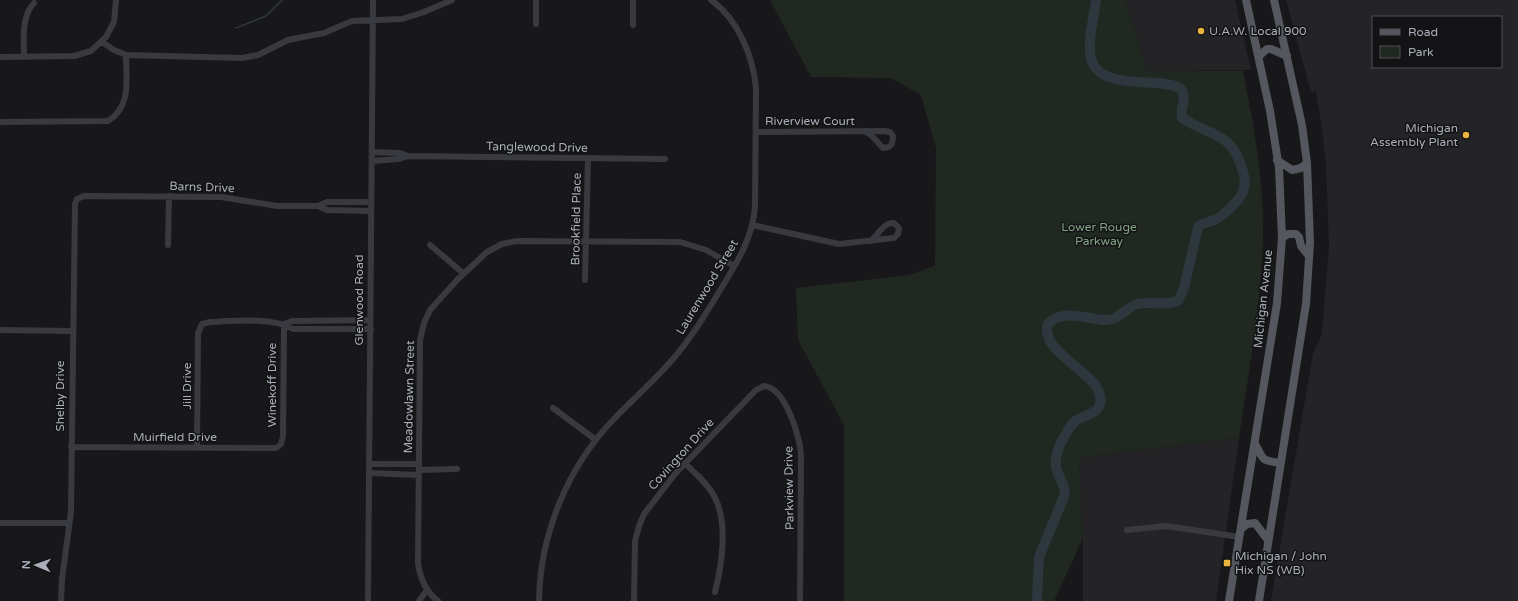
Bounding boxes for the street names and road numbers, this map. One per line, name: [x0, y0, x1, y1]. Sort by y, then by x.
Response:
street label: Riverview Court: [765, 114, 855, 128]
street label: Tanglewood Drive: [486, 139, 588, 155]
street label: Brookfield Place: [568, 172, 584, 265]
street label: Barns Drive: [169, 179, 235, 195]
street label: Laurenwood Street: [673, 237, 741, 337]
street label: Michigan Avenue: [1251, 249, 1275, 349]
street label: Glenwood Road: [352, 255, 366, 345]
street label: Meadowlawn Street: [401, 340, 417, 454]
street label: Winekoff Drive: [265, 342, 279, 427]
street label: Shelby Drive: [53, 360, 67, 432]
street label: Jill Drive: [180, 362, 194, 410]
street label: Covington Drive: [645, 415, 717, 493]
street label: Muirfield Drive: [133, 430, 217, 444]
street label: Parkview Drive: [781, 446, 797, 530]

